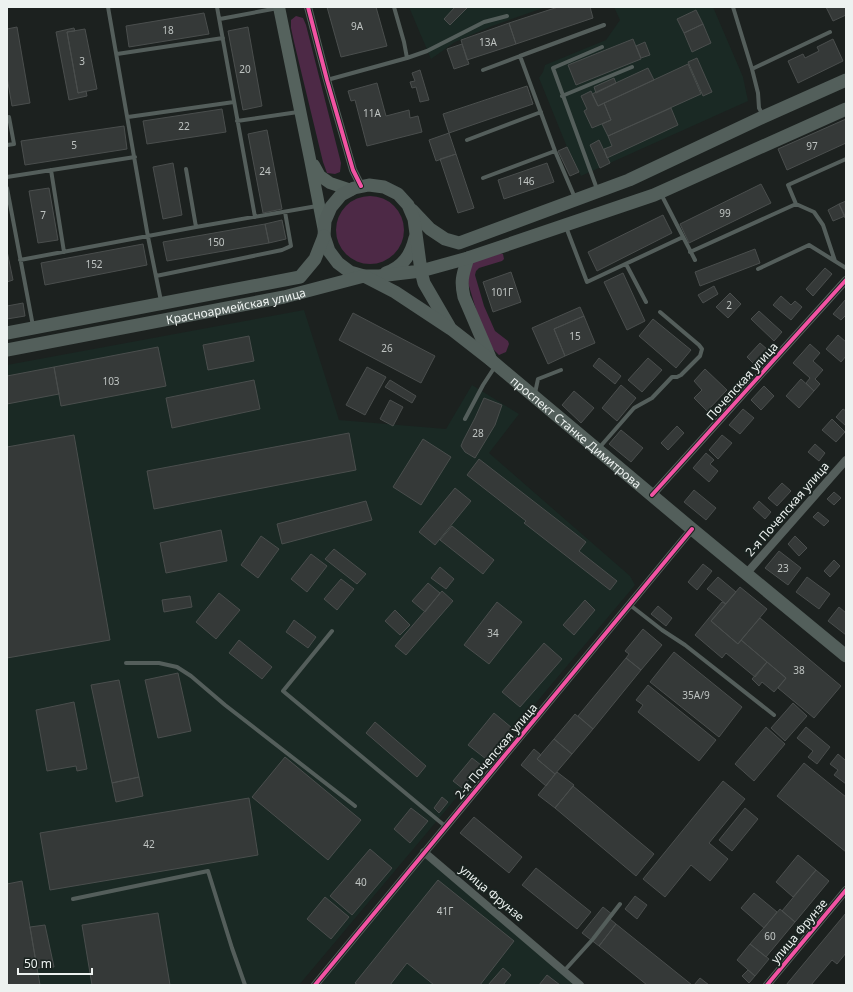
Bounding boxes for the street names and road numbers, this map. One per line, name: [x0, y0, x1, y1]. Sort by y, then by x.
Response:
street label: Красноармейская улица: [164, 283, 307, 328]
street label: Почепская улица: [702, 338, 782, 424]
street label: проспект Станке Димитрова: [507, 372, 646, 492]
street label: 2-я Почепская улица: [741, 458, 833, 560]
street label: 2-я Почепская улица: [451, 699, 541, 803]
street label: улица Фрунзе: [456, 861, 528, 925]
street label: улица Фрунзе: [767, 895, 831, 967]

